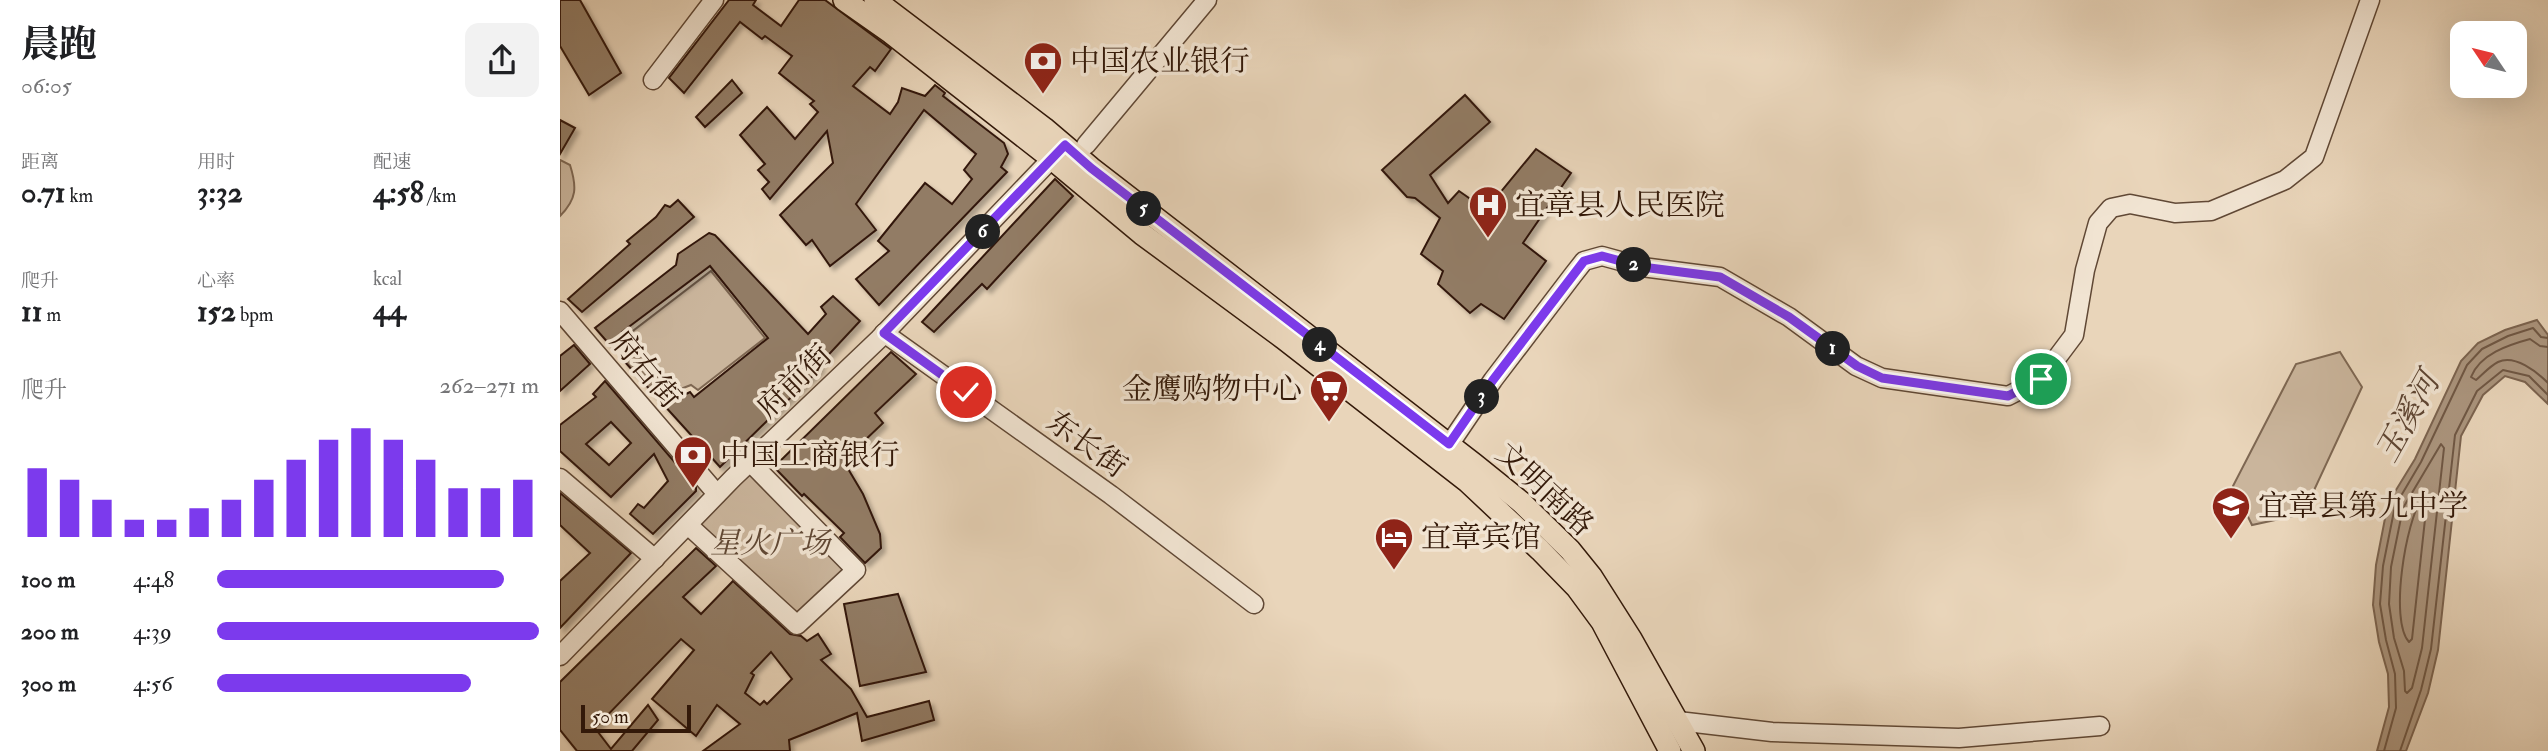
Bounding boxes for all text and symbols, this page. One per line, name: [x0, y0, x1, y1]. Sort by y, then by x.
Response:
text: 晨跑: [21, 21, 97, 69]
north arrow: [2450, 21, 2527, 98]
map controls: [2450, 21, 2527, 98]
button: share: [465, 23, 539, 97]
bank icon: 中国农业银行: [1022, 40, 1064, 95]
place label: 中国农业银行: [1070, 43, 1250, 80]
text: 06:05: [21, 71, 72, 100]
text: 距离: [21, 150, 59, 174]
text: 用时: [197, 150, 235, 174]
text: 配速: [373, 150, 411, 174]
text: 0.71: [21, 174, 66, 211]
text: 3:32: [197, 174, 243, 211]
text: 4:58: [373, 174, 424, 211]
text: km: [66, 184, 93, 208]
text: /km: [424, 184, 457, 208]
hospital icon: 宜章县人民医院: [1467, 184, 1509, 239]
place label: 宜章县人民医院: [1515, 187, 1725, 224]
pin: 5: [1126, 192, 1162, 227]
text: 5: [1139, 196, 1148, 220]
pin: 6: [966, 215, 1000, 250]
text: 6: [978, 219, 987, 243]
pin: 2: [1616, 247, 1652, 282]
text: 2: [1629, 252, 1638, 276]
text: kcal: [373, 267, 402, 291]
text: 爬升: [21, 269, 59, 293]
text: 心率: [197, 269, 235, 293]
text: 44: [373, 291, 405, 328]
text: 11: [21, 293, 42, 330]
text: 152: [197, 293, 236, 330]
text: m: [42, 303, 61, 327]
text: bpm: [236, 303, 274, 327]
street label: 府右街: [603, 323, 689, 416]
pin: 4: [1302, 328, 1338, 362]
text: 4: [1314, 332, 1325, 356]
pin: 1: [1816, 332, 1850, 366]
text: 1: [1829, 336, 1836, 360]
street label: 府前街: [749, 337, 840, 426]
pin: [2011, 349, 2071, 409]
icon: arrive: [2022, 360, 2060, 398]
water label: 玉溪河: [2367, 361, 2451, 469]
pin: [936, 362, 996, 422]
supermarket icon: 金鹰购物中心: [1308, 368, 1350, 423]
text: 262–271 m: [439, 371, 539, 400]
place label: 金鹰购物中心: [1122, 371, 1302, 408]
icon: check: [947, 373, 985, 411]
text: 爬升: [21, 375, 67, 404]
pin: 3: [1464, 380, 1500, 414]
text: 3: [1478, 384, 1485, 408]
street label: 东长街: [1039, 403, 1134, 486]
bank icon: 中国工商银行: [672, 434, 714, 489]
street label: 文明南路: [1488, 435, 1601, 544]
place label: 中国工商银行: [720, 437, 900, 474]
school or university icon: 宜章县第九中学: [2210, 485, 2252, 540]
place label: 宜章县第九中学: [2258, 488, 2468, 525]
hotel icon: 宜章宾馆: [1373, 516, 1415, 571]
place label: 宜章宾馆: [1421, 519, 1541, 556]
park label: 星火广场: [710, 525, 833, 562]
text: 100 m: [21, 565, 75, 594]
text: 4:48: [133, 565, 174, 594]
text: 200 m: [21, 617, 79, 646]
text: 4:39: [133, 617, 172, 646]
text: 300 m: [21, 669, 76, 698]
text: 4:56: [133, 669, 173, 698]
scale bar: [581, 702, 691, 734]
text: 50 m: [592, 705, 629, 729]

